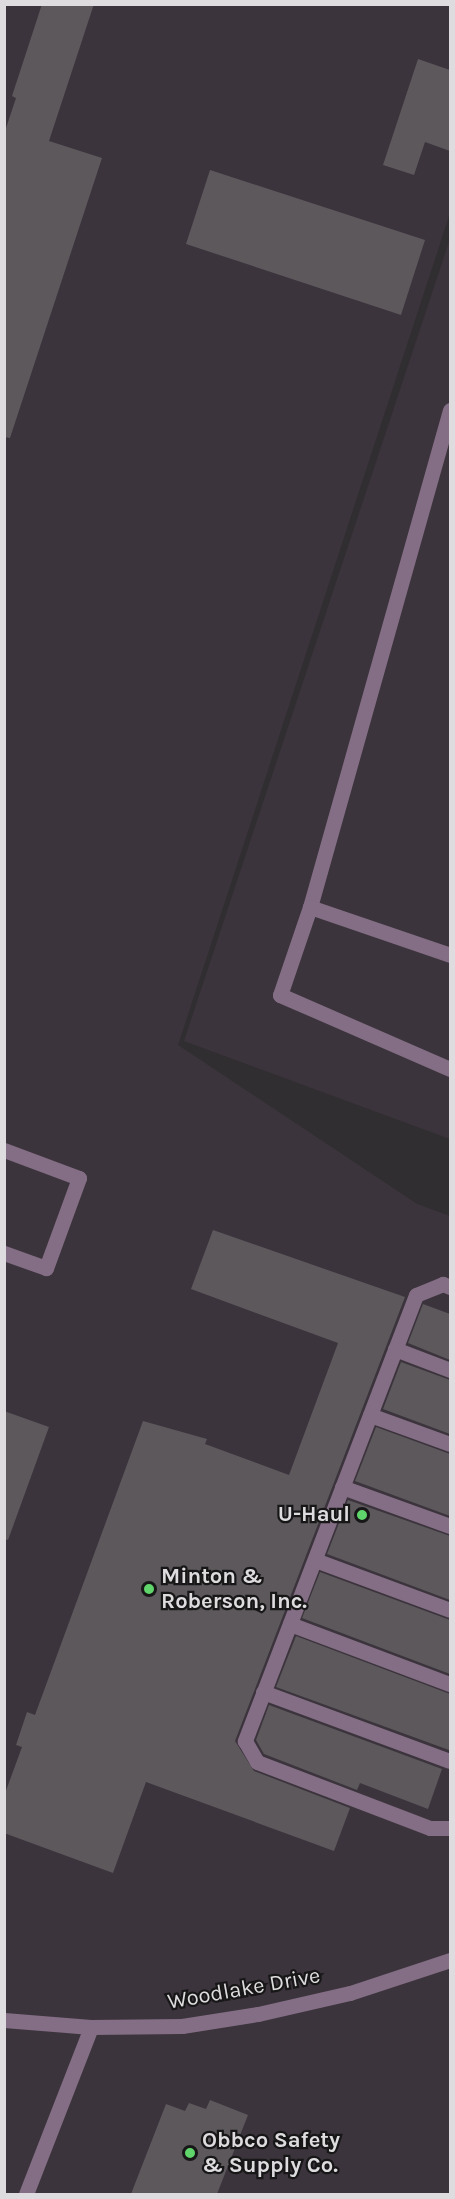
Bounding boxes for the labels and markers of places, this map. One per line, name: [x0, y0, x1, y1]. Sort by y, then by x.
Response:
place label: U-Haul: [278, 1502, 350, 1528]
marker: U-Haul: [355, 1508, 369, 1522]
place label: Minton & Roberson, Inc.: [161, 1563, 307, 1615]
marker: Minton & Roberson, Inc.: [142, 1582, 156, 1596]
place label: Obbco Safety & Supply Co.: [202, 2127, 340, 2178]
marker: Obbco Safety & Supply Co.: [183, 2146, 197, 2160]

